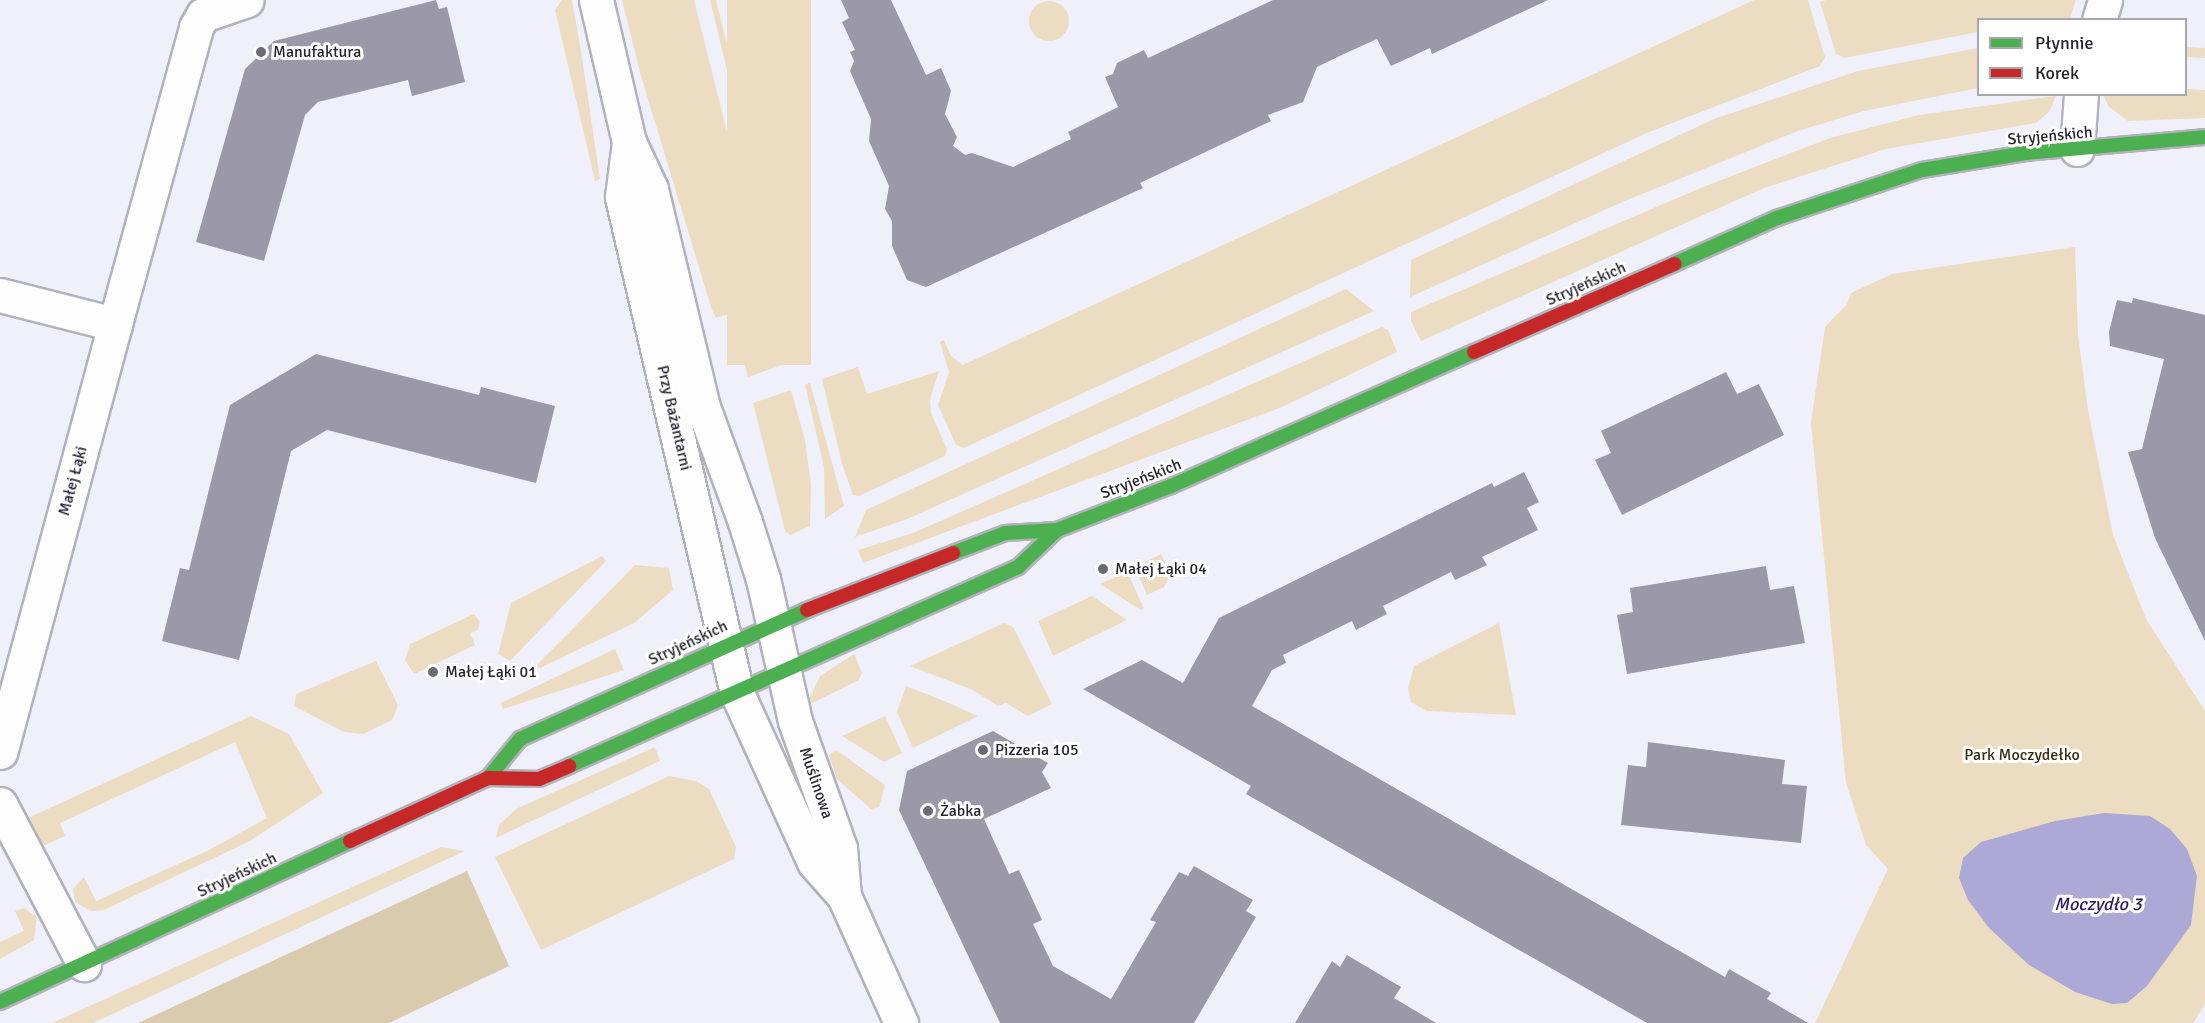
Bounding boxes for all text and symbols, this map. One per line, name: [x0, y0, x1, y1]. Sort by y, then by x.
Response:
legend: [1977, 18, 2187, 96]
text: Płynnie: [2035, 32, 2093, 54]
place label: Manufaktura: [273, 42, 361, 62]
marker: Manufaktura: [254, 45, 268, 59]
text: Korek: [2035, 62, 2079, 84]
street label: Stryjeńskich: [2007, 123, 2093, 149]
street label: Stryjeńskich: [1543, 258, 1629, 310]
street label: Przy Bażantarni: [653, 364, 695, 472]
street label: Małej Łąki: [55, 444, 91, 518]
street label: Stryjeńskich: [1098, 455, 1184, 503]
place label: Małej Łąki 04: [1115, 559, 1207, 579]
marker: Małej Łąki 04: [1096, 562, 1110, 576]
street label: Stryjeńskich: [645, 616, 731, 670]
place label: Małej Łąki 01: [445, 662, 537, 682]
marker: Małej Łąki 01: [426, 665, 440, 679]
place label: Pizzeria 105: [995, 740, 1079, 760]
marker: Pizzeria 105: [976, 743, 990, 757]
street label: Muślinowa: [795, 745, 837, 821]
park label: Park Moczydełko: [1964, 745, 2080, 765]
place label: Żabka: [940, 801, 981, 821]
marker: Żabka: [921, 804, 935, 818]
street label: Stryjeńskich: [194, 848, 280, 902]
water label: Moczydło 3: [2054, 893, 2142, 915]

